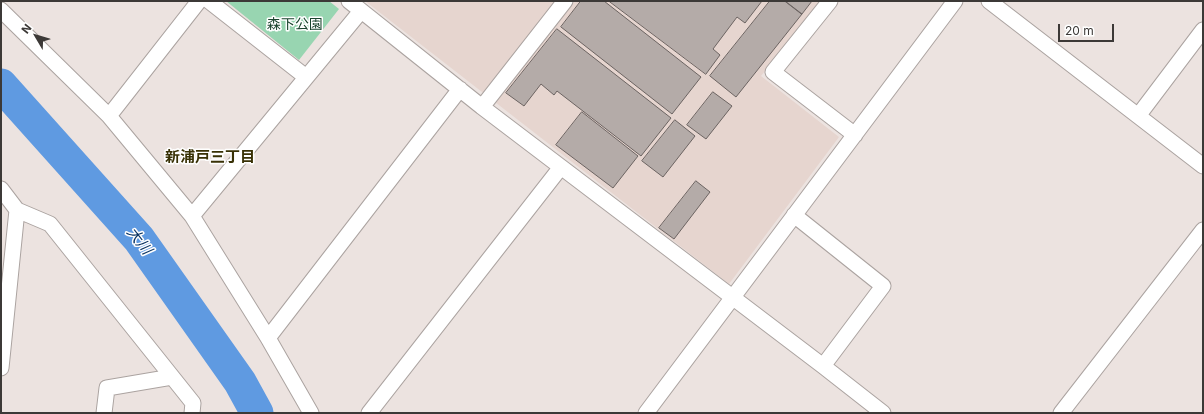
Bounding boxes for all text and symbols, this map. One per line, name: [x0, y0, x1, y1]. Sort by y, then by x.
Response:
north arrow: [16, 16, 56, 56]
scale bar: [1060, 16, 1116, 42]
park label: 森下公園: [267, 17, 323, 33]
text: N: [18, 21, 35, 36]
text: 20 m: [1065, 23, 1094, 38]
district label: 新浦戸三丁目: [165, 148, 255, 166]
water label: 大川: [123, 224, 155, 258]

